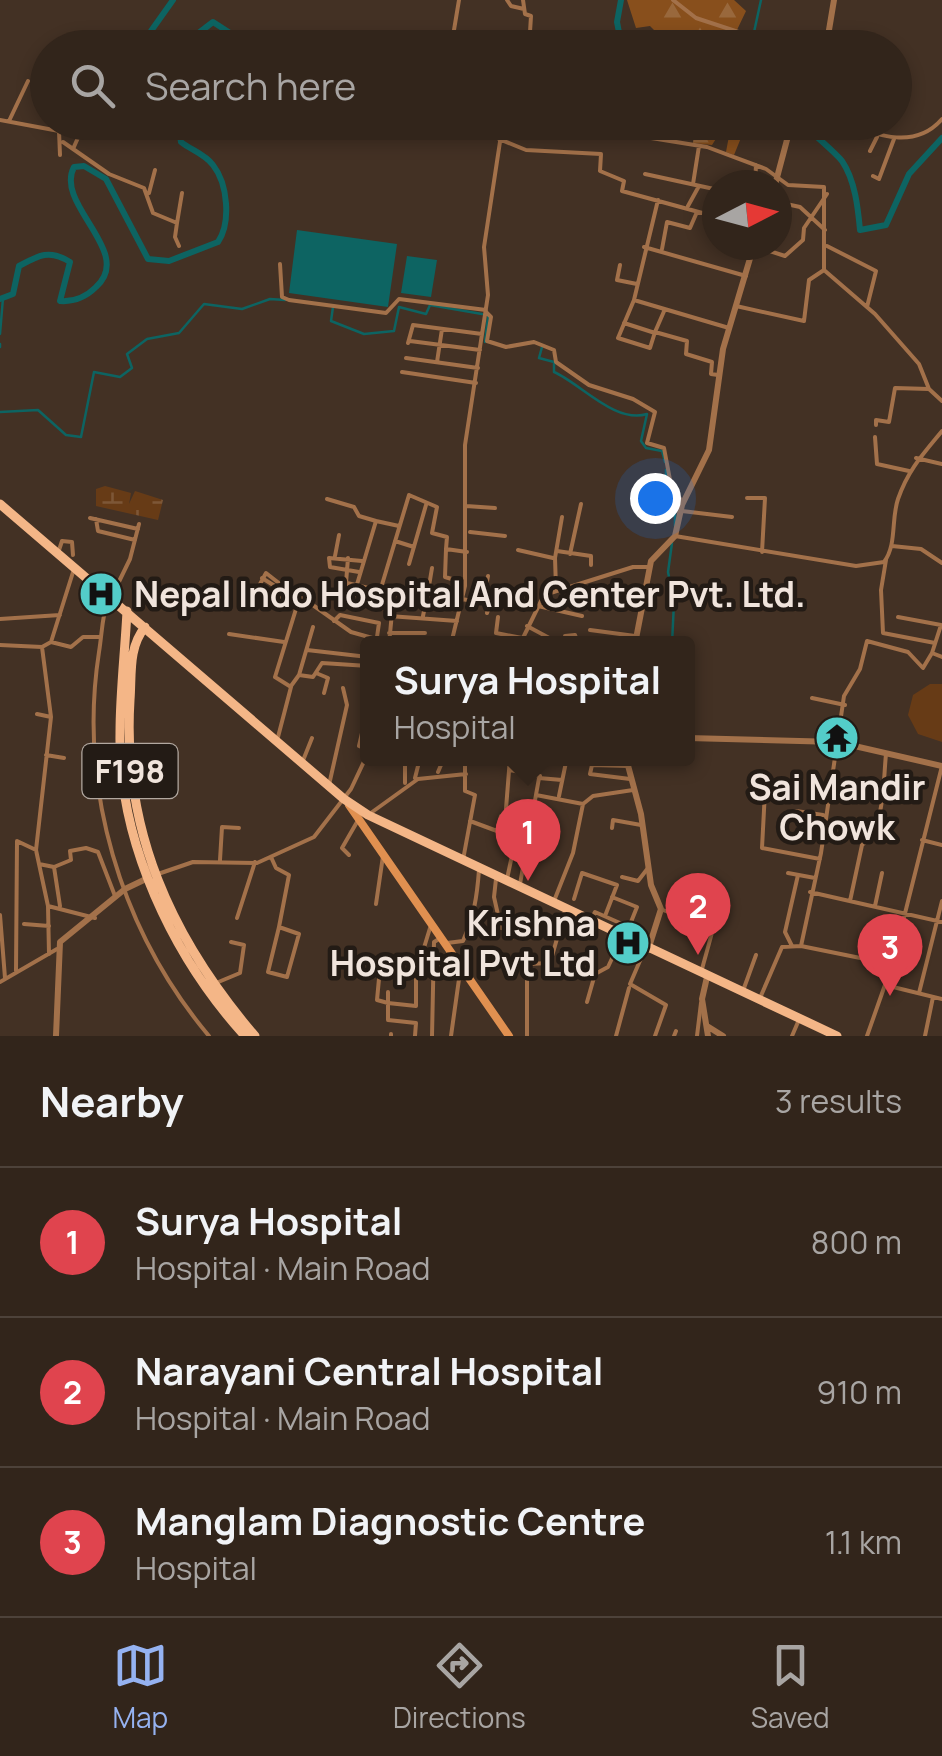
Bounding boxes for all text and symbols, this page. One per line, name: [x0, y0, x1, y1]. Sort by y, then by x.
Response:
search box: [30, 30, 912, 140]
icon: search: [65, 58, 120, 113]
text: Search here: [145, 59, 356, 111]
north arrow: [702, 170, 792, 260]
your location: [630, 473, 681, 524]
place label: Nepal Indo Hospital And Center Pvt. Ltd.: [134, 570, 806, 618]
hospital icon: Nepal Indo Hospital And Center Pvt. Ltd.: [78, 571, 124, 617]
popup: [360, 636, 695, 766]
text: Surya Hospital: [394, 653, 661, 705]
text: Hospital: [394, 705, 516, 749]
temple icon: Sai Mandir Chowk: [814, 715, 860, 761]
road number: F198: [82, 744, 178, 798]
place label: Sai Mandir Chowk: [748, 763, 926, 851]
pin: 1: [496, 798, 560, 881]
pin: 2: [666, 872, 730, 955]
place label: Krishna Hospital Pvt Ltd: [330, 899, 596, 987]
pin: 3: [858, 914, 922, 996]
hospital icon: Krishna Hospital Pvt Ltd: [605, 920, 651, 966]
text: Nearby: [40, 1072, 184, 1130]
text: 3 results: [775, 1079, 902, 1123]
text: Surya Hospital: [135, 1194, 402, 1246]
text: 1: [65, 1220, 80, 1264]
text: 800 m: [811, 1220, 902, 1264]
text: Hospital · Main Road: [135, 1246, 430, 1290]
text: Narayani Central Hospital: [135, 1344, 604, 1396]
text: 2: [63, 1370, 82, 1414]
text: 910 m: [817, 1370, 902, 1414]
text: Hospital · Main Road: [135, 1396, 430, 1440]
text: Manglam Diagnostic Centre: [135, 1494, 645, 1546]
text: 3: [63, 1520, 82, 1564]
text: 1.1 km: [825, 1520, 902, 1564]
text: Hospital: [135, 1546, 257, 1590]
tab: Map: [112, 1638, 168, 1736]
tab: Directions: [393, 1638, 526, 1736]
tab: Saved: [751, 1638, 830, 1736]

